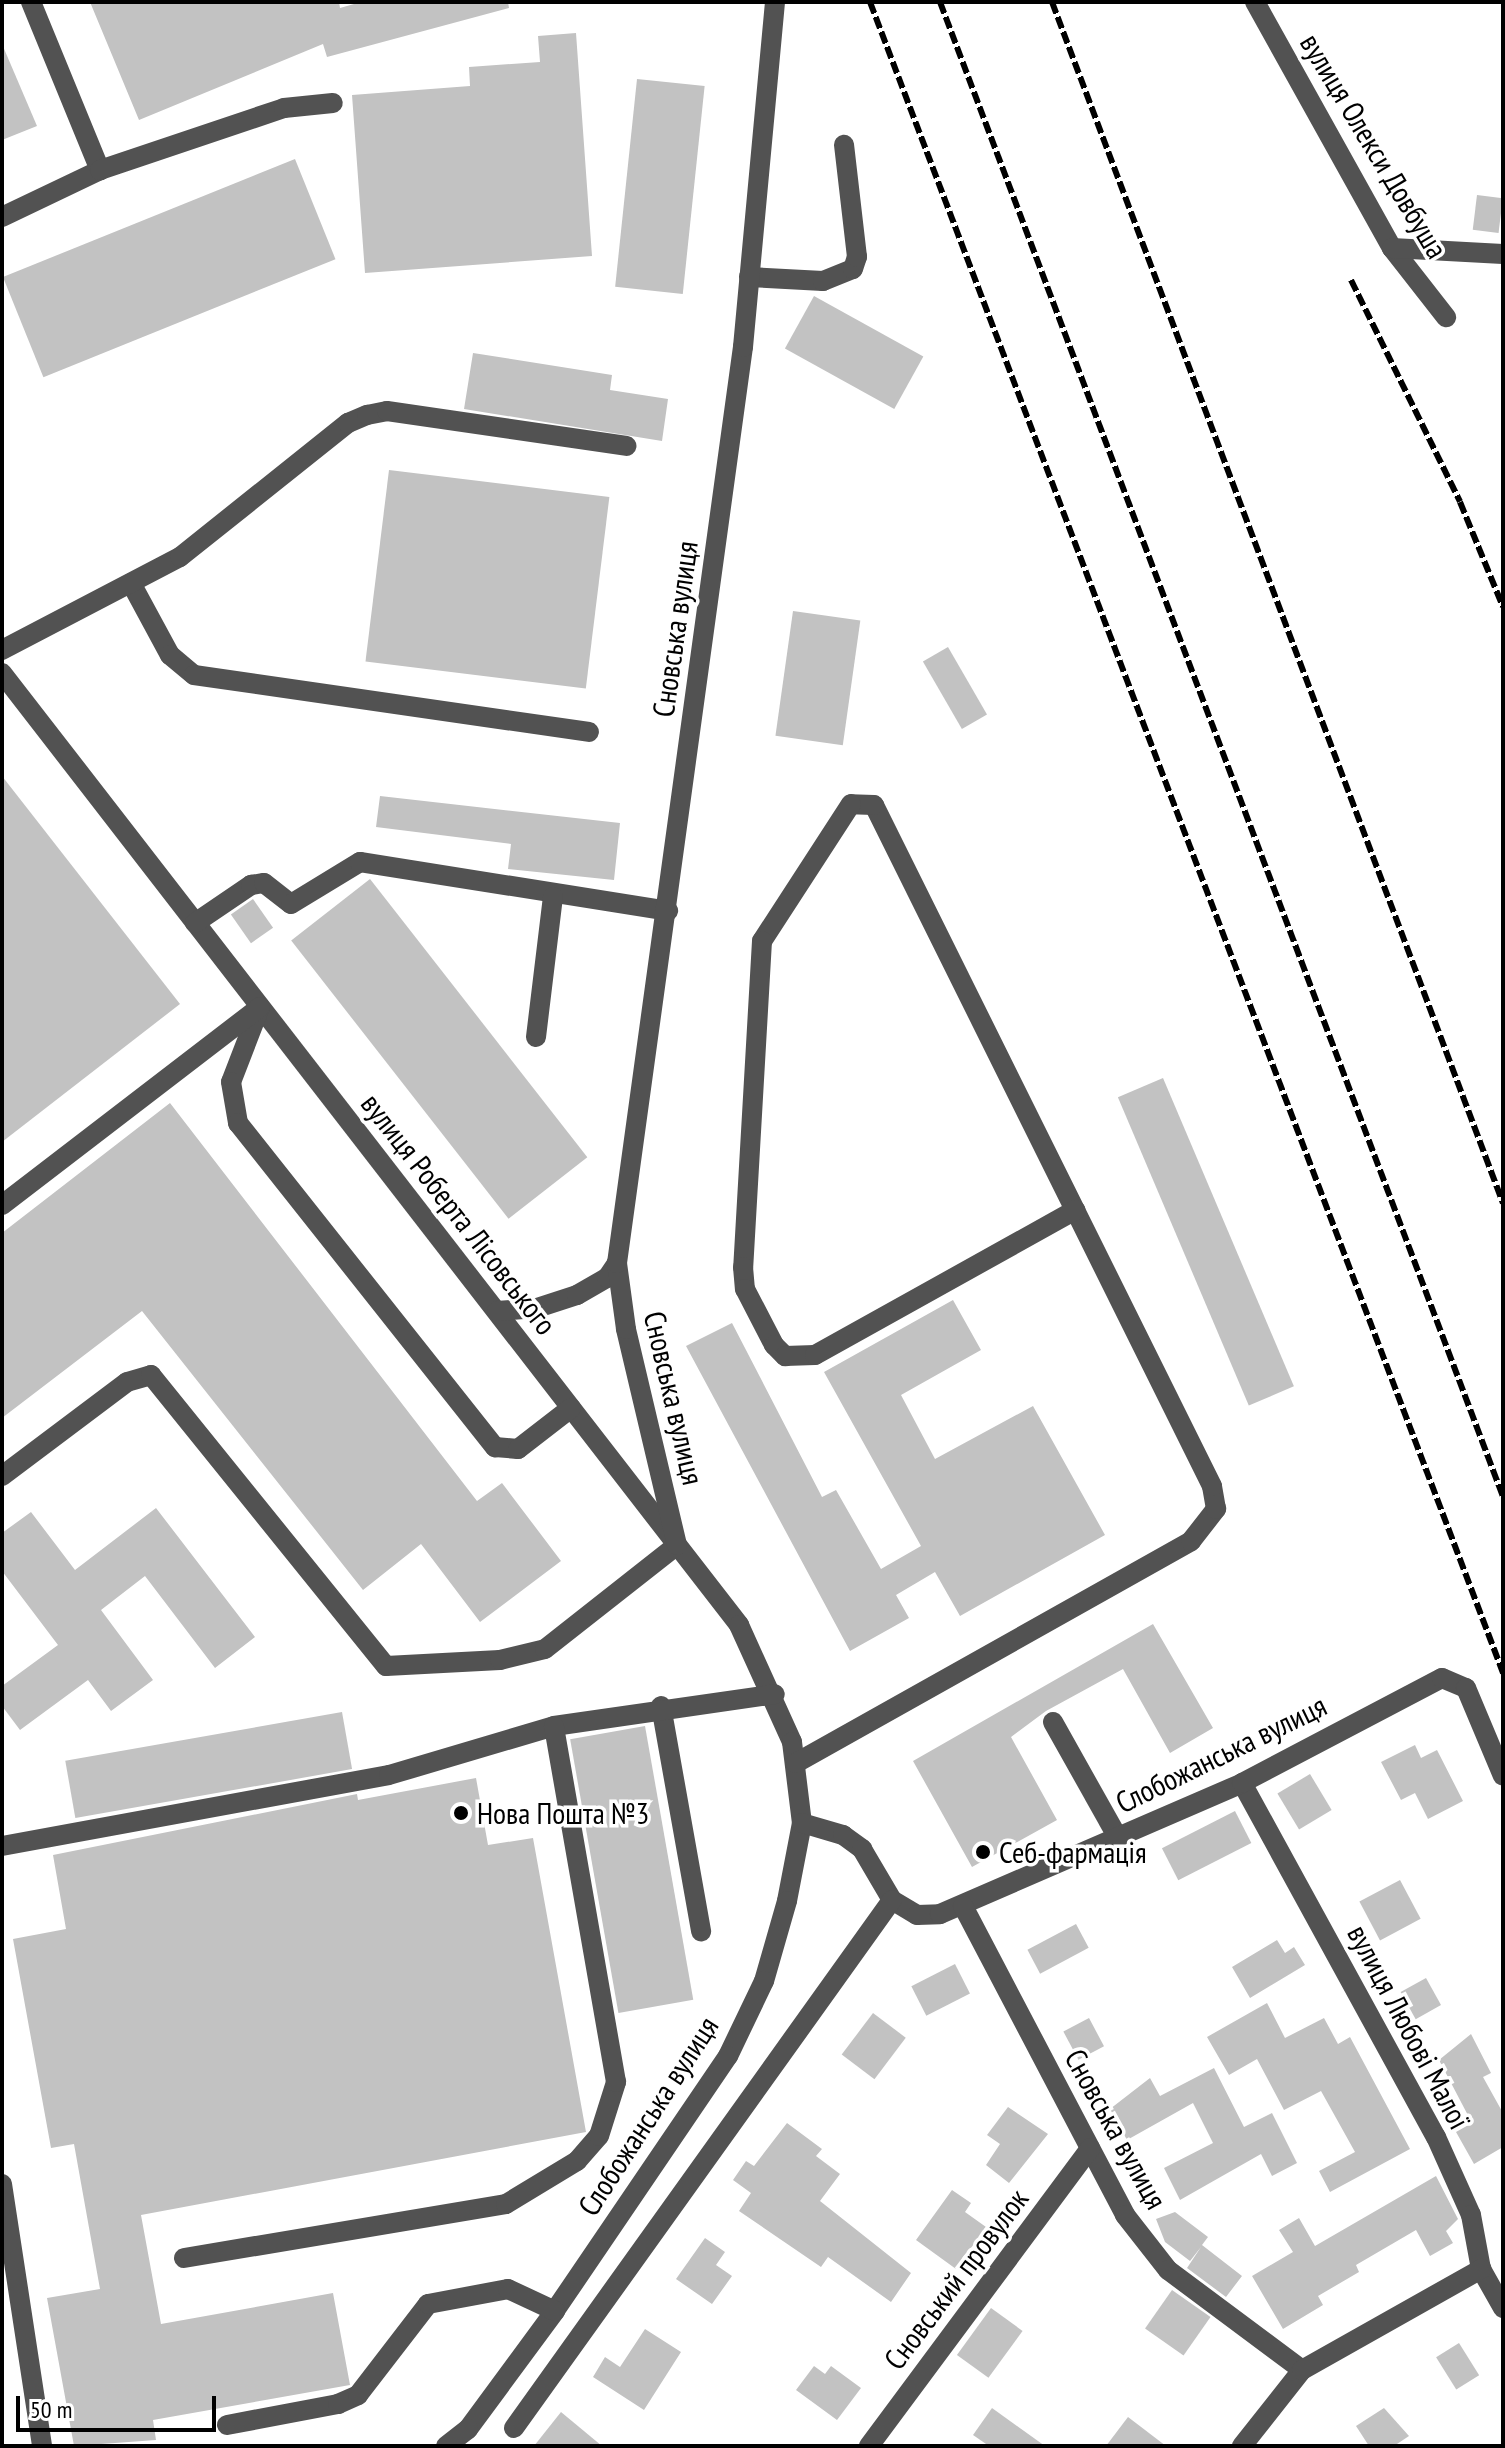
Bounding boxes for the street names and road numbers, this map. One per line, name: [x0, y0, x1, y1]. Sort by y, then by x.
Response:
street label: вулиця Олекси Довбуша: [1293, 27, 1455, 265]
street label: Сновська вулиця: [645, 539, 705, 719]
street label: вулиця Роберта Лісовського: [354, 1086, 564, 1342]
street label: Сновська вулиця: [637, 1308, 711, 1488]
street label: Слобожанська вулиця: [1110, 1687, 1332, 1821]
street label: вулиця Любові Малої: [1340, 1919, 1478, 2135]
street label: Слобожанська вулиця: [570, 2010, 726, 2222]
street label: Сновська вулиця: [1057, 2043, 1175, 2215]
street label: Сновський провулок: [876, 2182, 1036, 2376]

